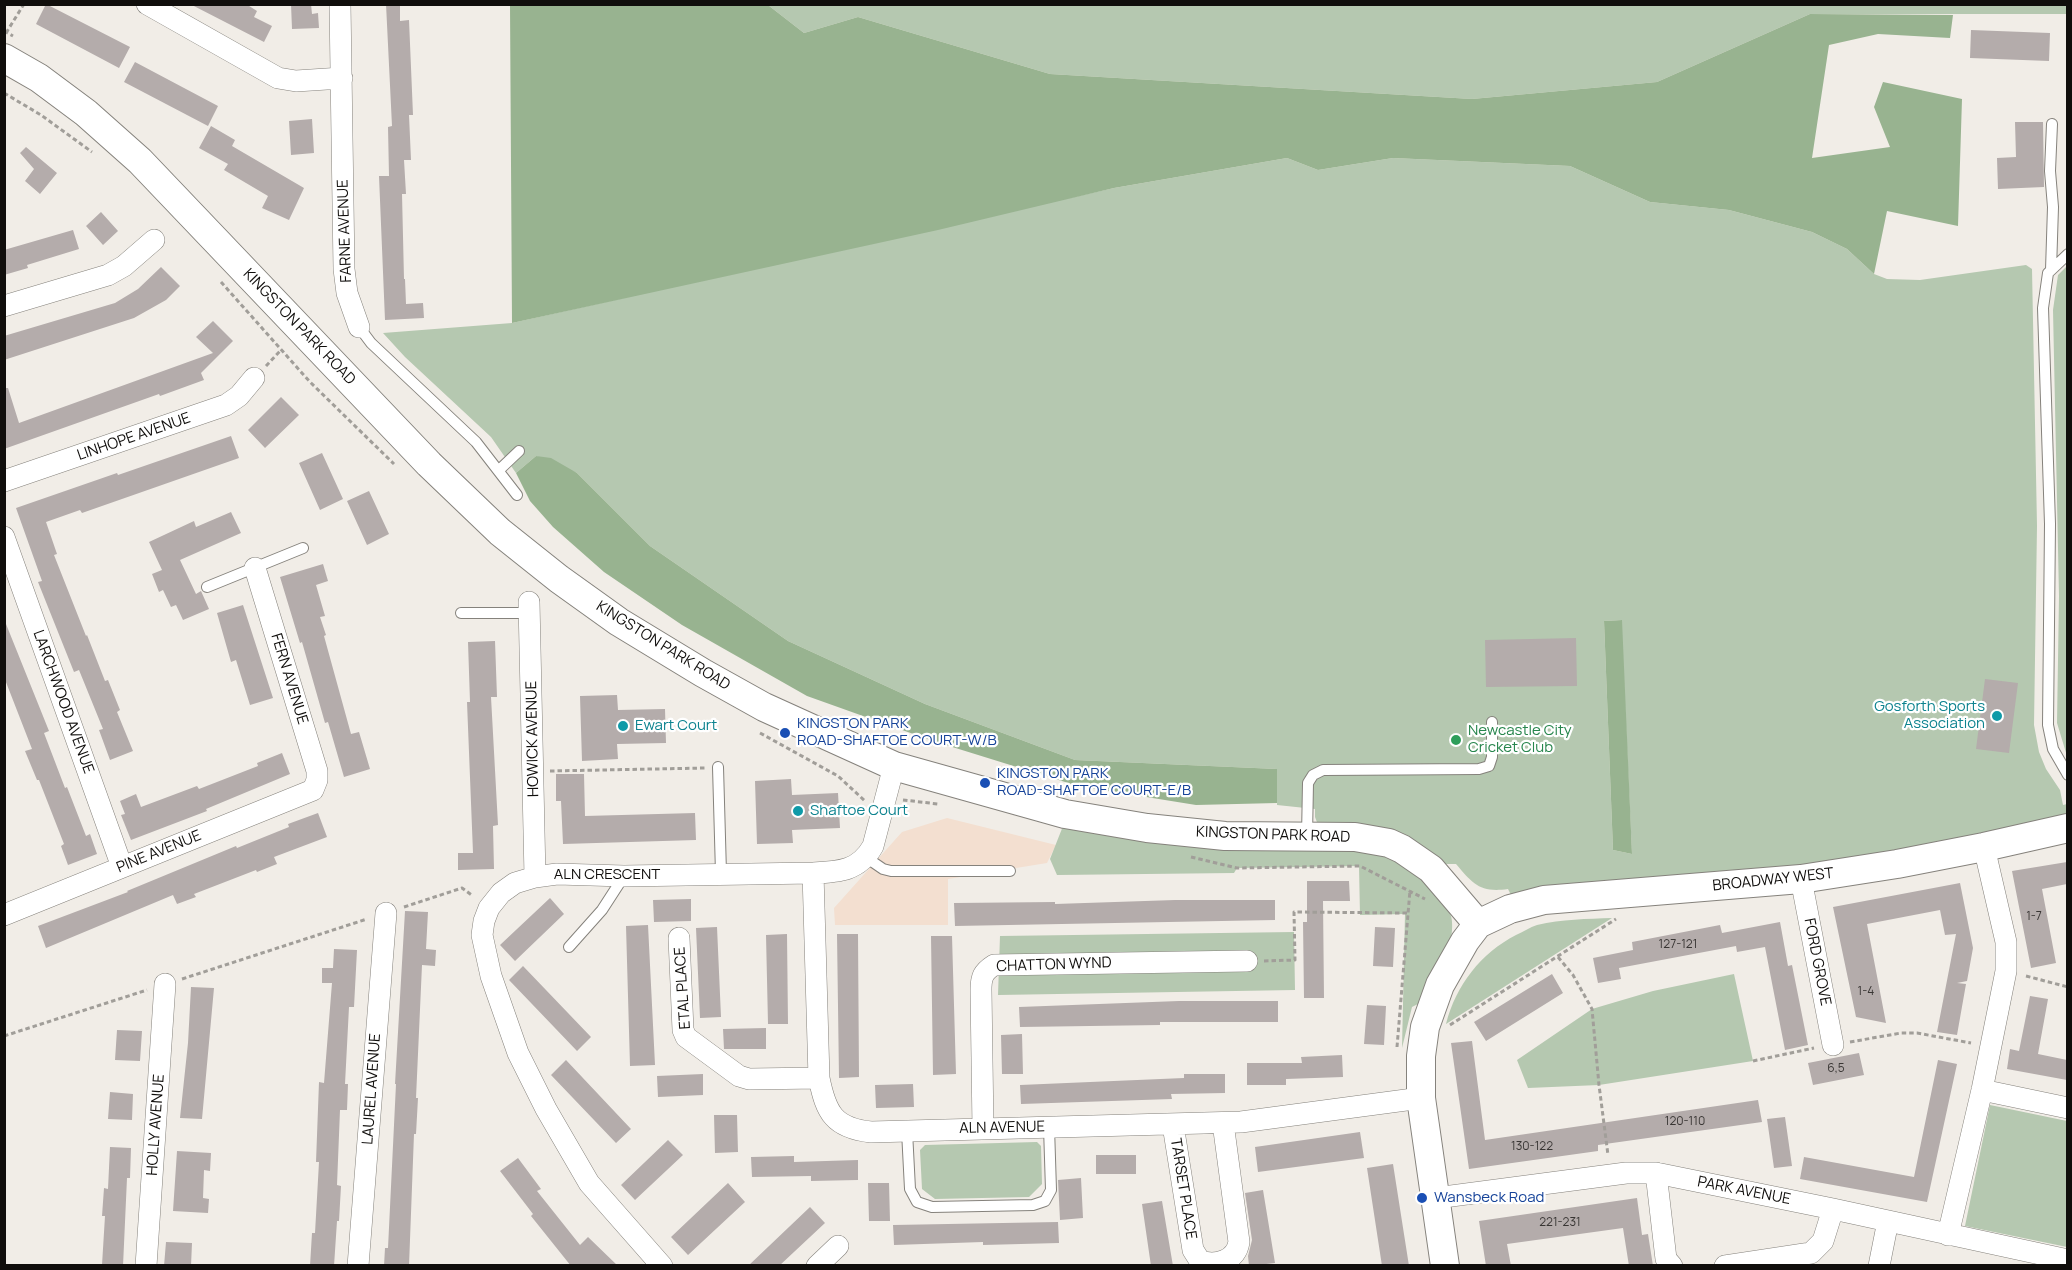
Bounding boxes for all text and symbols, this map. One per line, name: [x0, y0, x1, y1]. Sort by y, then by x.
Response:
street label: FARNE AVENUE: [334, 179, 356, 283]
street label: KINGSTON PARK ROAD: [239, 265, 359, 389]
street label: LINHOPE AVENUE: [75, 409, 193, 465]
street label: KINGSTON PARK ROAD: [593, 597, 733, 695]
street label: LARCHWOOD AVENUE: [29, 628, 97, 776]
street label: FERN AVENUE: [267, 631, 311, 727]
street label: HOWICK AVENUE: [523, 681, 543, 797]
place label: Gosforth Sports Association: [1874, 698, 1985, 733]
marker: Gosforth Sports Association: [1990, 709, 2004, 723]
place label: KINGSTON PARK ROAD-SHAFTOE COURT-W/B: [797, 715, 997, 750]
place label: Ewart Court: [635, 717, 717, 735]
marker: Ewart Court: [616, 719, 630, 733]
place label: Newcastle City Cricket Club: [1468, 722, 1572, 757]
marker: KINGSTON PARK ROAD-SHAFTOE COURT-W/B: [778, 726, 792, 740]
marker: Newcastle City Cricket Club: [1449, 733, 1463, 747]
place label: KINGSTON PARK ROAD-SHAFTOE COURT-E/B: [997, 765, 1191, 800]
marker: KINGSTON PARK ROAD-SHAFTOE COURT-E/B: [978, 776, 992, 790]
place label: Shaftoe Court: [810, 802, 908, 820]
marker: Shaftoe Court: [791, 804, 805, 818]
street label: KINGSTON PARK ROAD: [1196, 823, 1350, 847]
street label: PINE AVENUE: [114, 827, 204, 877]
street label: BROADWAY WEST: [1712, 865, 1834, 895]
street label: ALN CRESCENT: [554, 866, 660, 884]
house number: 1-7: [2026, 910, 2042, 924]
street label: FORD GROVE: [1800, 917, 1834, 1007]
house number: 127-121: [1659, 938, 1697, 952]
street label: ETAL PLACE: [671, 946, 695, 1030]
street label: CHATTON WYND: [996, 954, 1112, 976]
house number: 1-4: [1858, 985, 1874, 999]
street label: LAUREL AVENUE: [359, 1033, 385, 1145]
house number: 6,5: [1827, 1062, 1845, 1076]
street label: HOLLY AVENUE: [143, 1074, 169, 1176]
house number: 120-110: [1665, 1115, 1705, 1129]
street label: ALN AVENUE: [959, 1118, 1045, 1138]
street label: TARSET PLACE: [1166, 1137, 1200, 1241]
house number: 130-122: [1511, 1140, 1553, 1154]
street label: PARK AVENUE: [1696, 1173, 1792, 1209]
place label: Wansbeck Road: [1434, 1189, 1544, 1207]
marker: Wansbeck Road: [1415, 1191, 1429, 1205]
house number: 221-231: [1539, 1216, 1581, 1230]

